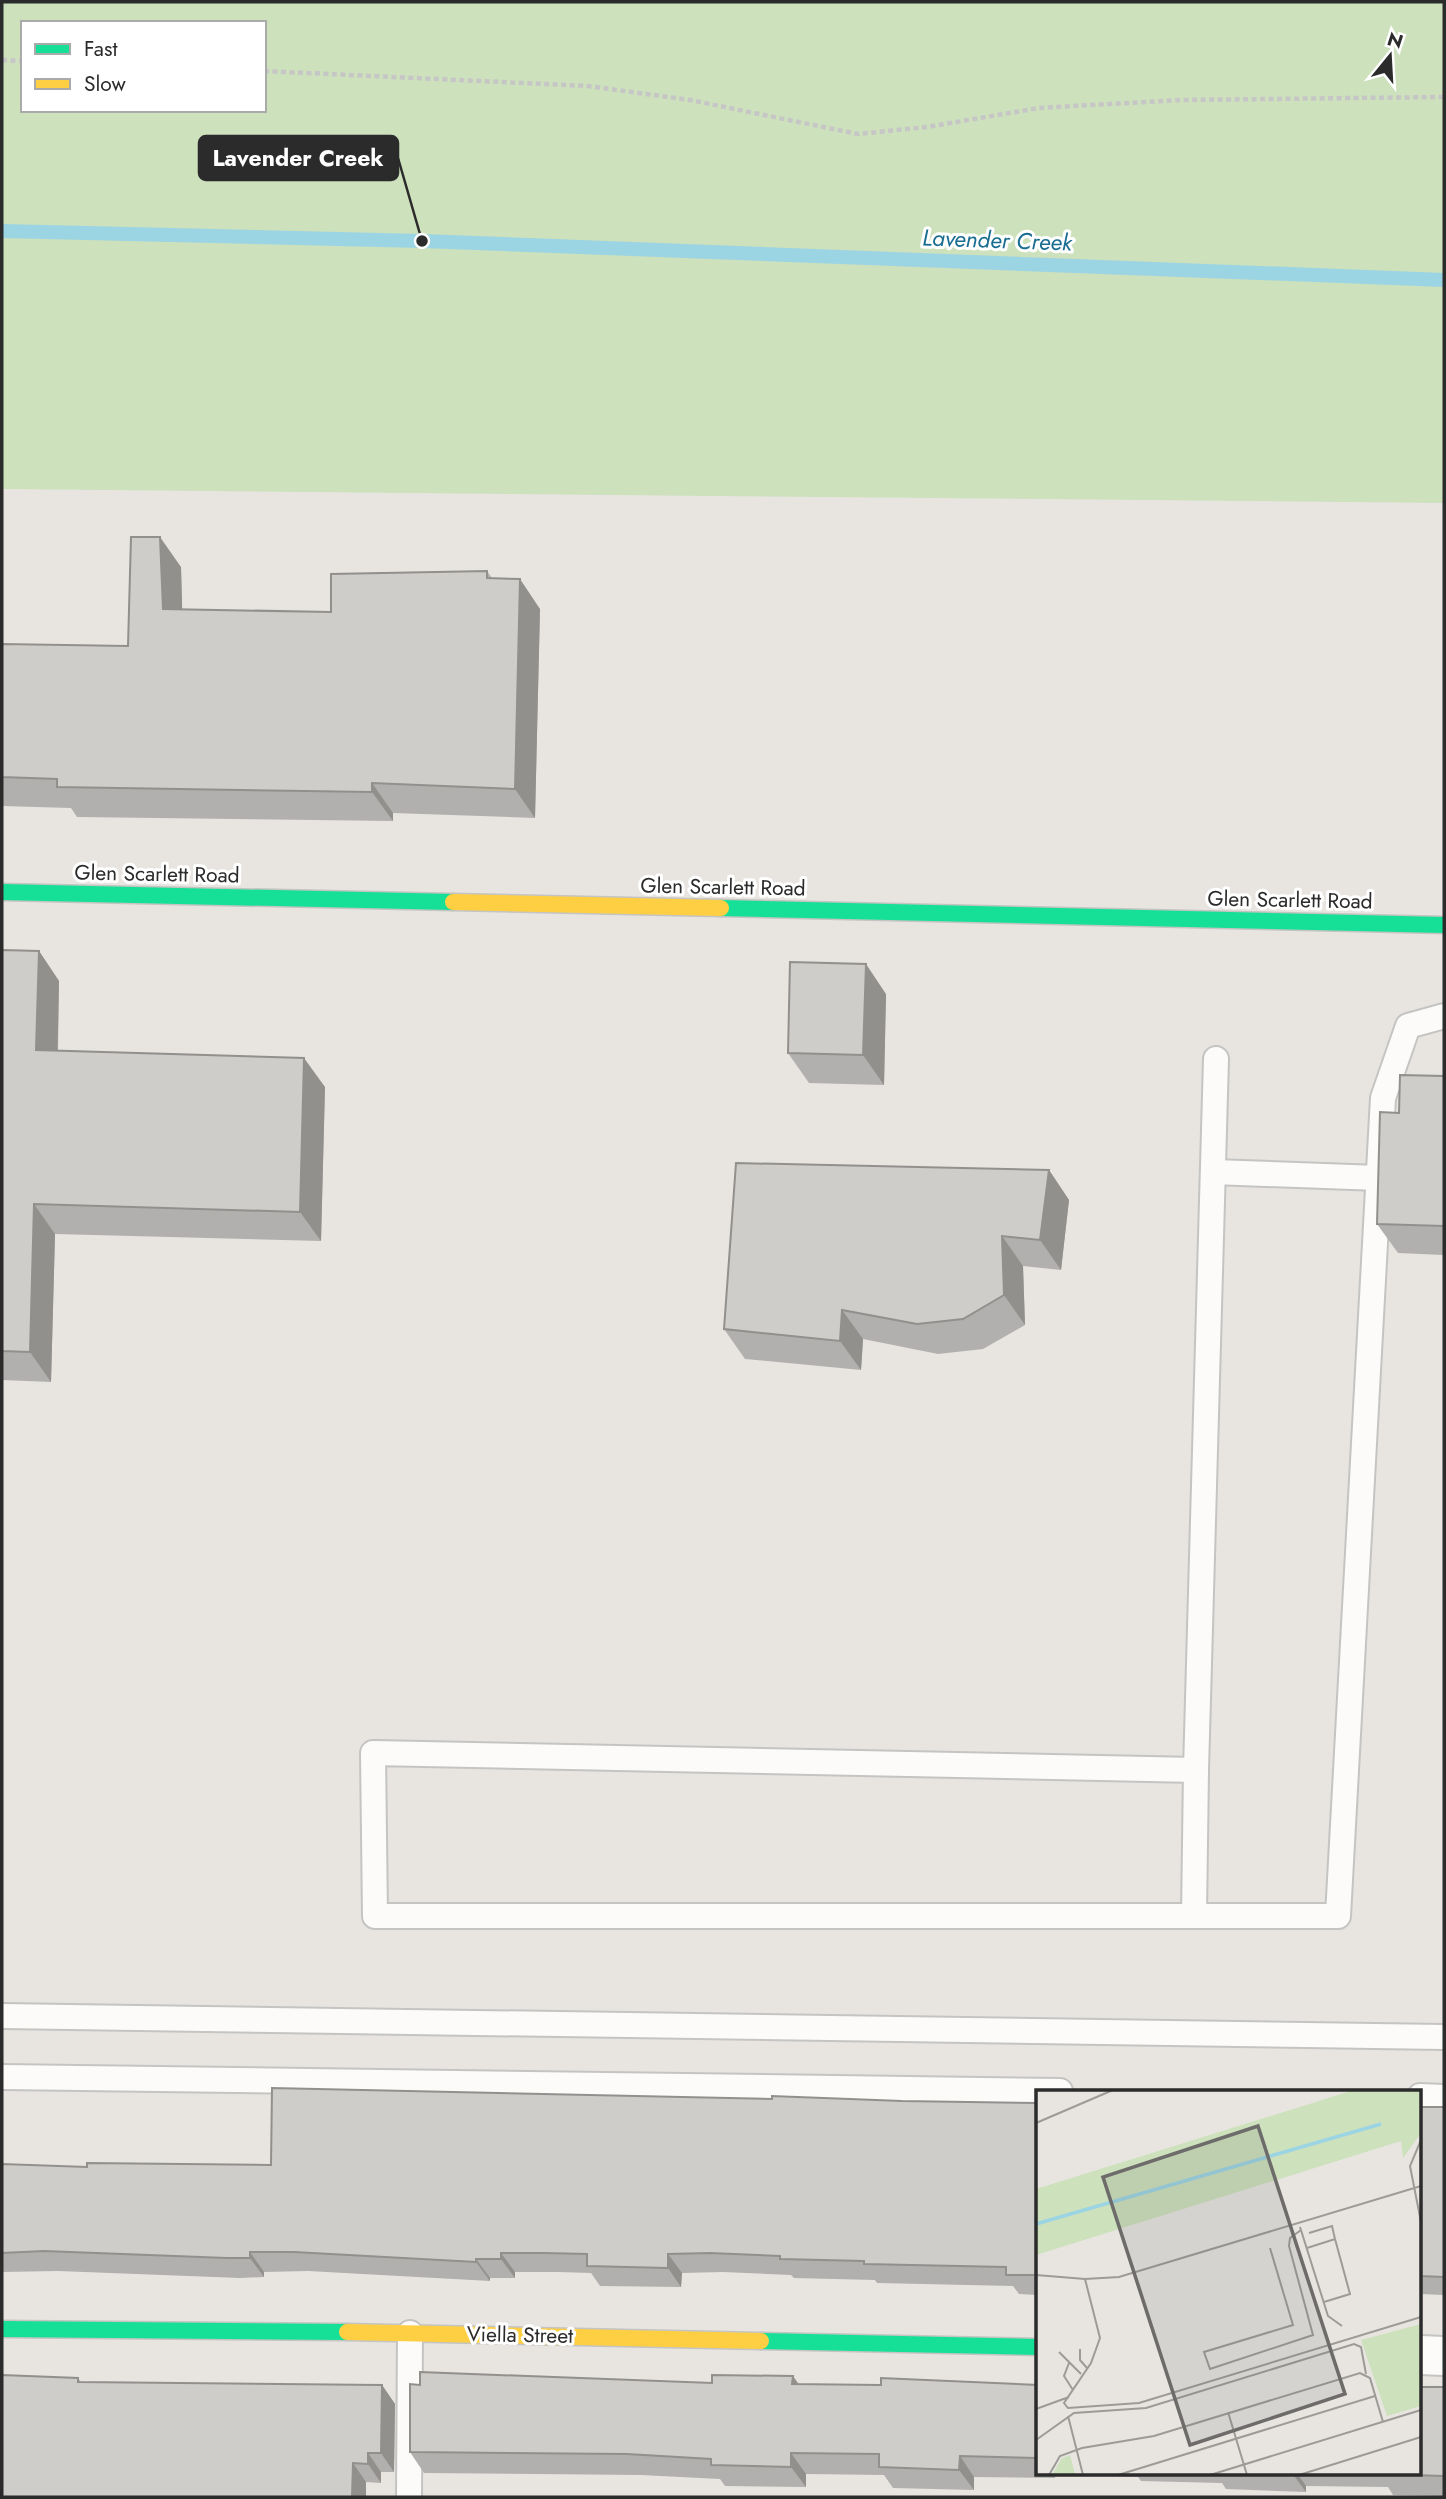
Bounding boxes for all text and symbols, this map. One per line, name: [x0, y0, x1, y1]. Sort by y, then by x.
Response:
legend: [21, 21, 266, 112]
north arrow: [1355, 21, 1425, 91]
text: N: [1384, 25, 1406, 55]
text: Fast: [84, 34, 117, 64]
text: Slow: [84, 69, 126, 99]
callout: Lavender Creek: [199, 136, 398, 180]
text: Lavender Creek: [212, 141, 384, 175]
water label: Lavender Creek: [922, 220, 1074, 260]
street label: Glen Scarlett Road: [74, 858, 240, 890]
street label: Glen Scarlett Road: [640, 871, 806, 903]
street label: Glen Scarlett Road: [1207, 884, 1373, 916]
inset map: [1036, 2090, 1422, 2474]
street label: Viella Street: [467, 2319, 573, 2351]

